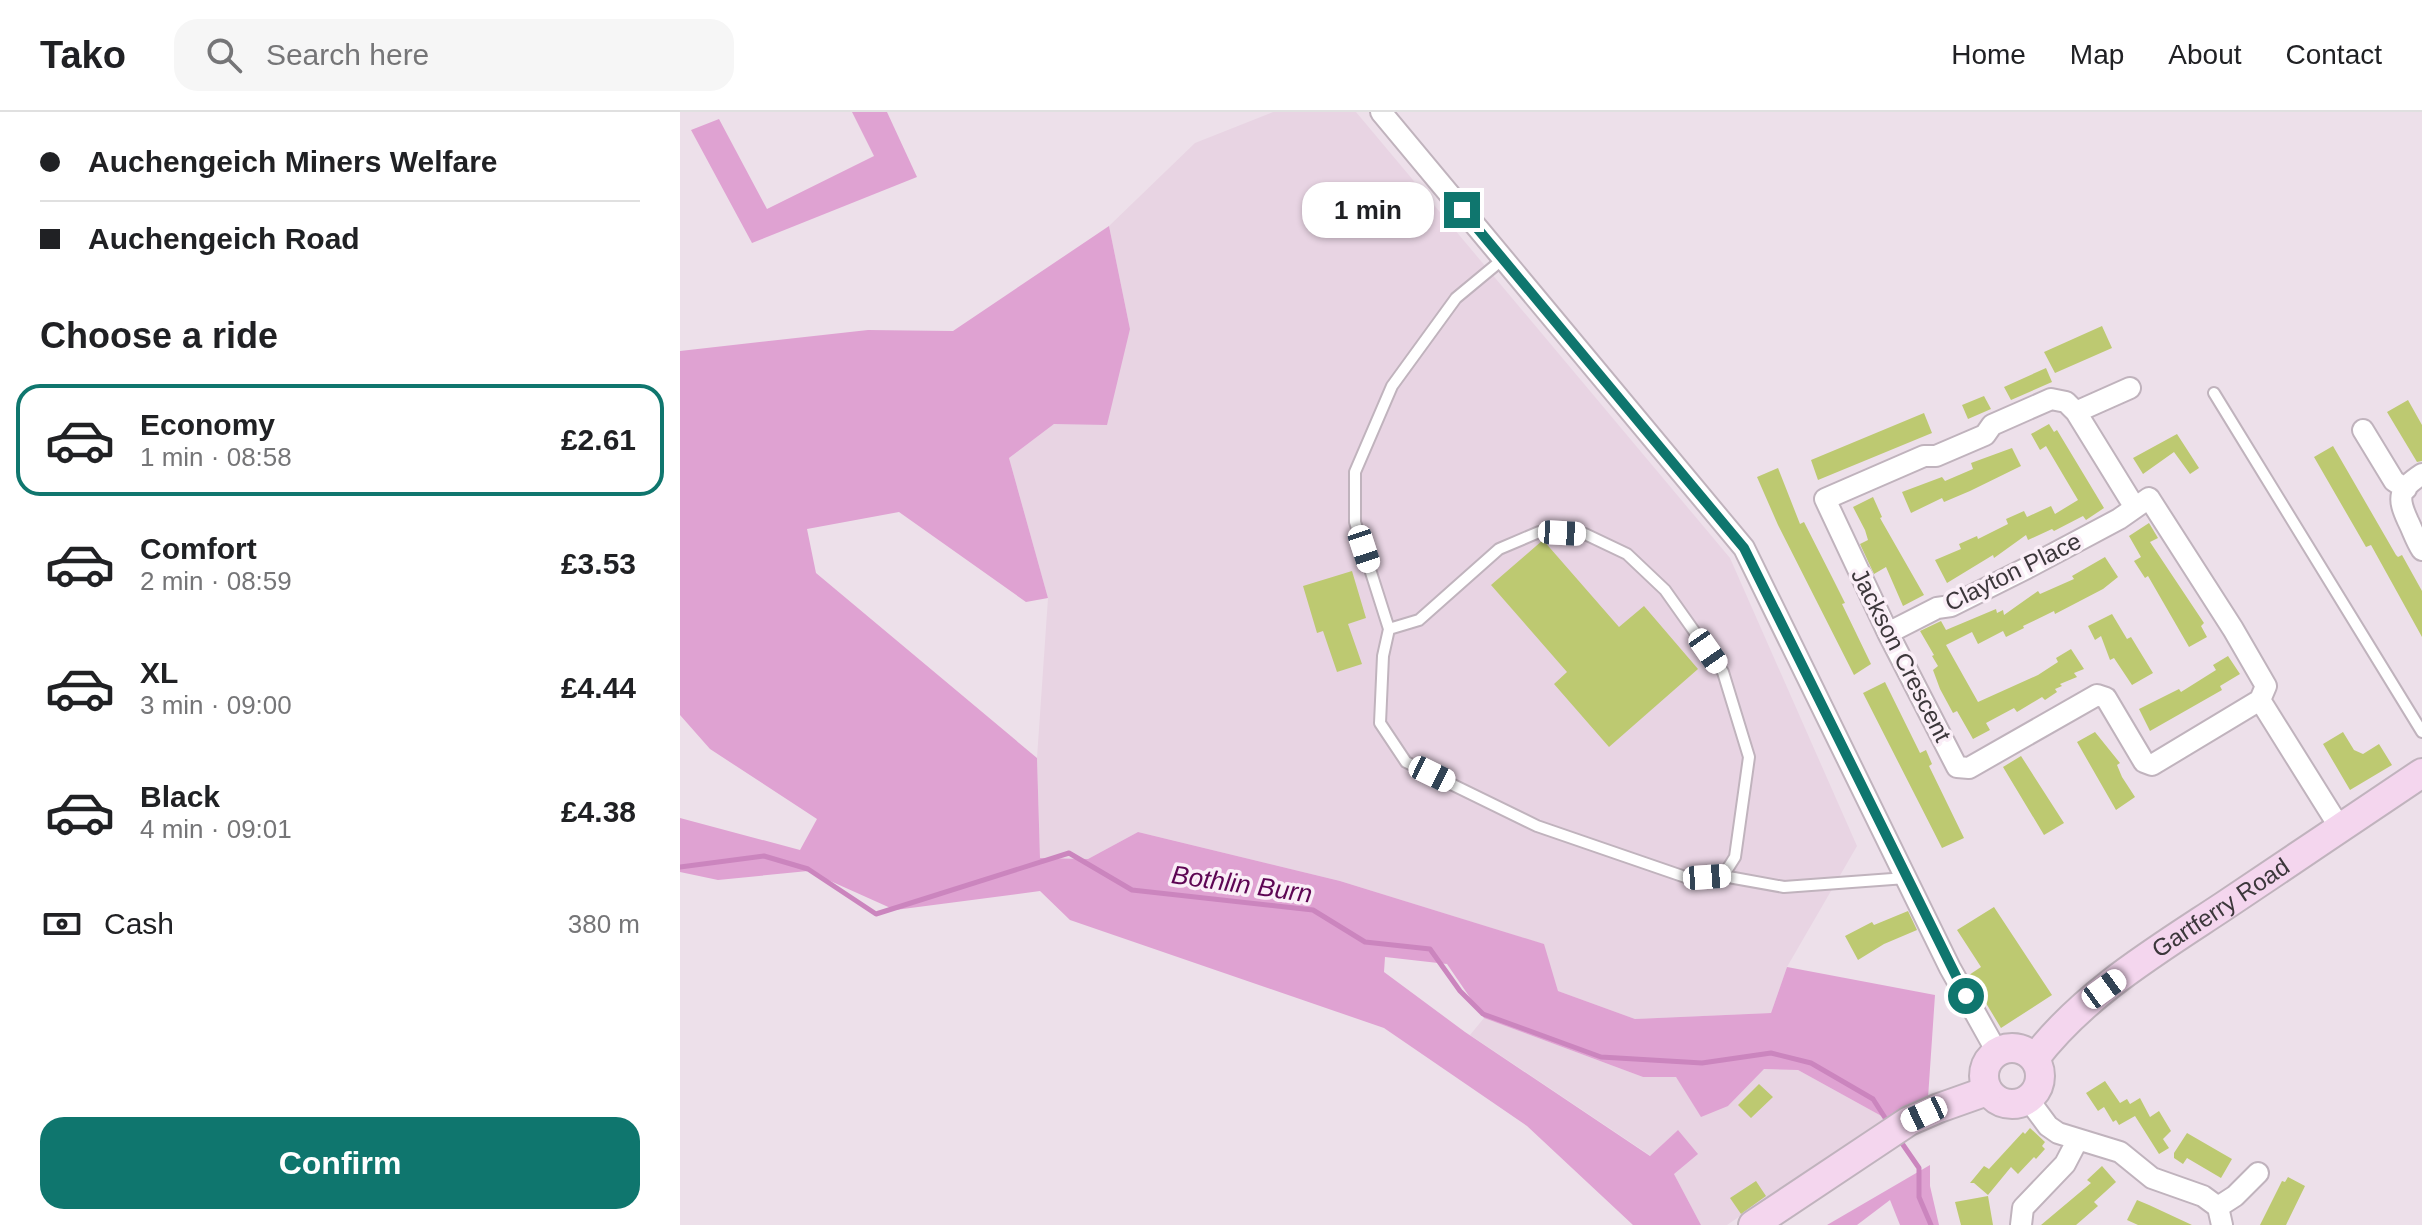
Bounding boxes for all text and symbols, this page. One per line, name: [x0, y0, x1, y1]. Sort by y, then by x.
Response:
search box: [174, 19, 734, 91]
icon: search: [202, 33, 246, 77]
text: Tako: [40, 34, 126, 76]
text: Search here: [266, 38, 429, 71]
text: Home: [1951, 39, 2026, 70]
text: Map: [2070, 39, 2124, 70]
text: About: [2168, 39, 2242, 70]
text: Contact: [2286, 39, 2382, 70]
text: Auchengeich Miners Welfare: [88, 145, 498, 178]
callout: 1 min: [1302, 182, 1434, 238]
route end: [1444, 192, 1480, 228]
text: 1 min: [1334, 195, 1402, 225]
text: Auchengeich Road: [88, 222, 360, 255]
text: Choose a ride: [40, 315, 278, 356]
icon: car: [44, 404, 116, 476]
text: Economy: [140, 408, 275, 441]
text: £2.61: [561, 423, 636, 456]
text: 1 min · 08:58: [140, 442, 292, 472]
car: [1537, 520, 1587, 546]
car: [1345, 522, 1383, 576]
street label: Clayton Place: [1940, 527, 2085, 616]
icon: car: [44, 528, 116, 600]
text: Comfort: [140, 532, 257, 565]
text: £3.53: [561, 547, 636, 580]
street label: Jackson Crescent: [1846, 564, 1957, 746]
text: 2 min · 08:59: [140, 566, 292, 596]
car: [1684, 624, 1732, 678]
icon: car: [44, 652, 116, 724]
text: XL: [140, 656, 178, 689]
text: £4.44: [561, 671, 636, 704]
text: 3 min · 09:00: [140, 690, 292, 720]
car: [1405, 753, 1459, 795]
icon: car: [44, 776, 116, 848]
text: Black: [140, 780, 220, 813]
text: £4.38: [561, 795, 636, 828]
text: 4 min · 09:01: [140, 814, 292, 844]
street label: Gartferry Road: [2147, 852, 2294, 963]
water label: Bothlin Burn: [1170, 859, 1314, 909]
car: [1682, 863, 1732, 891]
icon: cash: [40, 902, 84, 946]
text: Cash: [104, 907, 174, 940]
text: 380 m: [568, 909, 640, 939]
car: [2078, 965, 2130, 1013]
route start: [1948, 978, 1984, 1014]
car: [1897, 1093, 1951, 1135]
button: Confirm: [40, 1117, 640, 1209]

